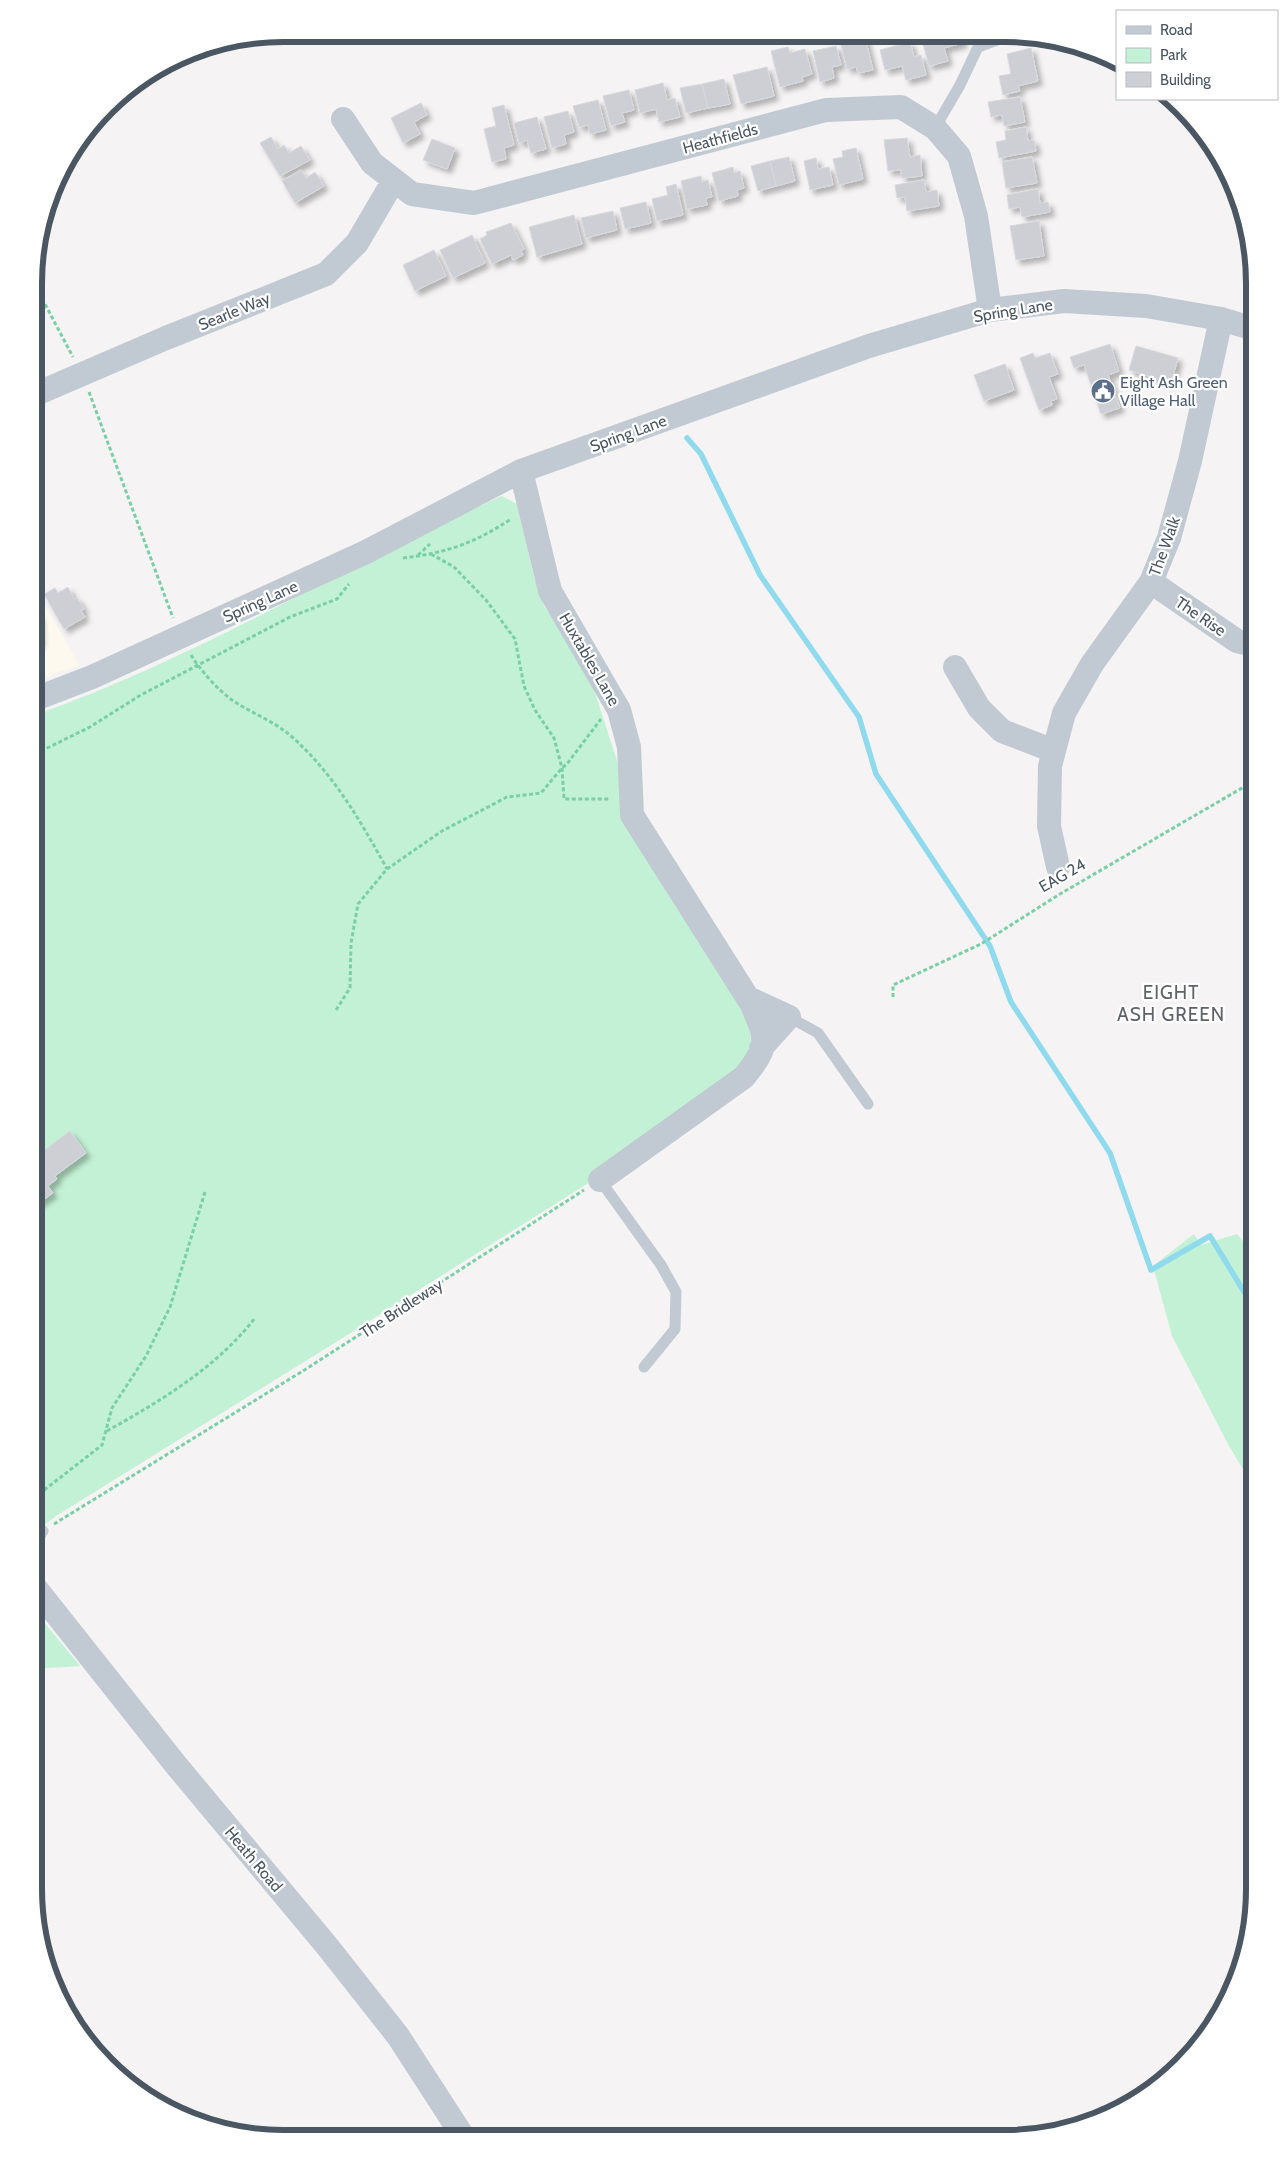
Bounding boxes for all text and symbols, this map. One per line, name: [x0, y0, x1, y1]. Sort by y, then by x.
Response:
legend: [1116, 10, 1278, 100]
text: Road: [1160, 21, 1193, 39]
text: Park: [1160, 46, 1187, 64]
text: Building: [1160, 71, 1211, 89]
street label: Heathfields: [681, 119, 760, 158]
street label: Searle Way: [196, 288, 273, 334]
street label: Spring Lane: [972, 295, 1054, 326]
place label: Eight Ash Green Village Hall: [1120, 373, 1228, 410]
public building icon: Eight Ash Green Village Hall: [1090, 378, 1116, 404]
street label: Spring Lane: [587, 411, 669, 456]
street label: The Walk: [1145, 513, 1184, 579]
street label: Spring Lane: [220, 577, 301, 626]
street label: The Rise: [1172, 593, 1230, 640]
street label: Huxtables Lane: [555, 609, 624, 709]
street label: EAG 24: [1036, 855, 1089, 896]
district label: EIGHT ASH GREEN: [1117, 981, 1225, 1026]
street label: The Bridleway: [356, 1275, 446, 1342]
street label: Heath Road: [221, 1823, 286, 1896]

